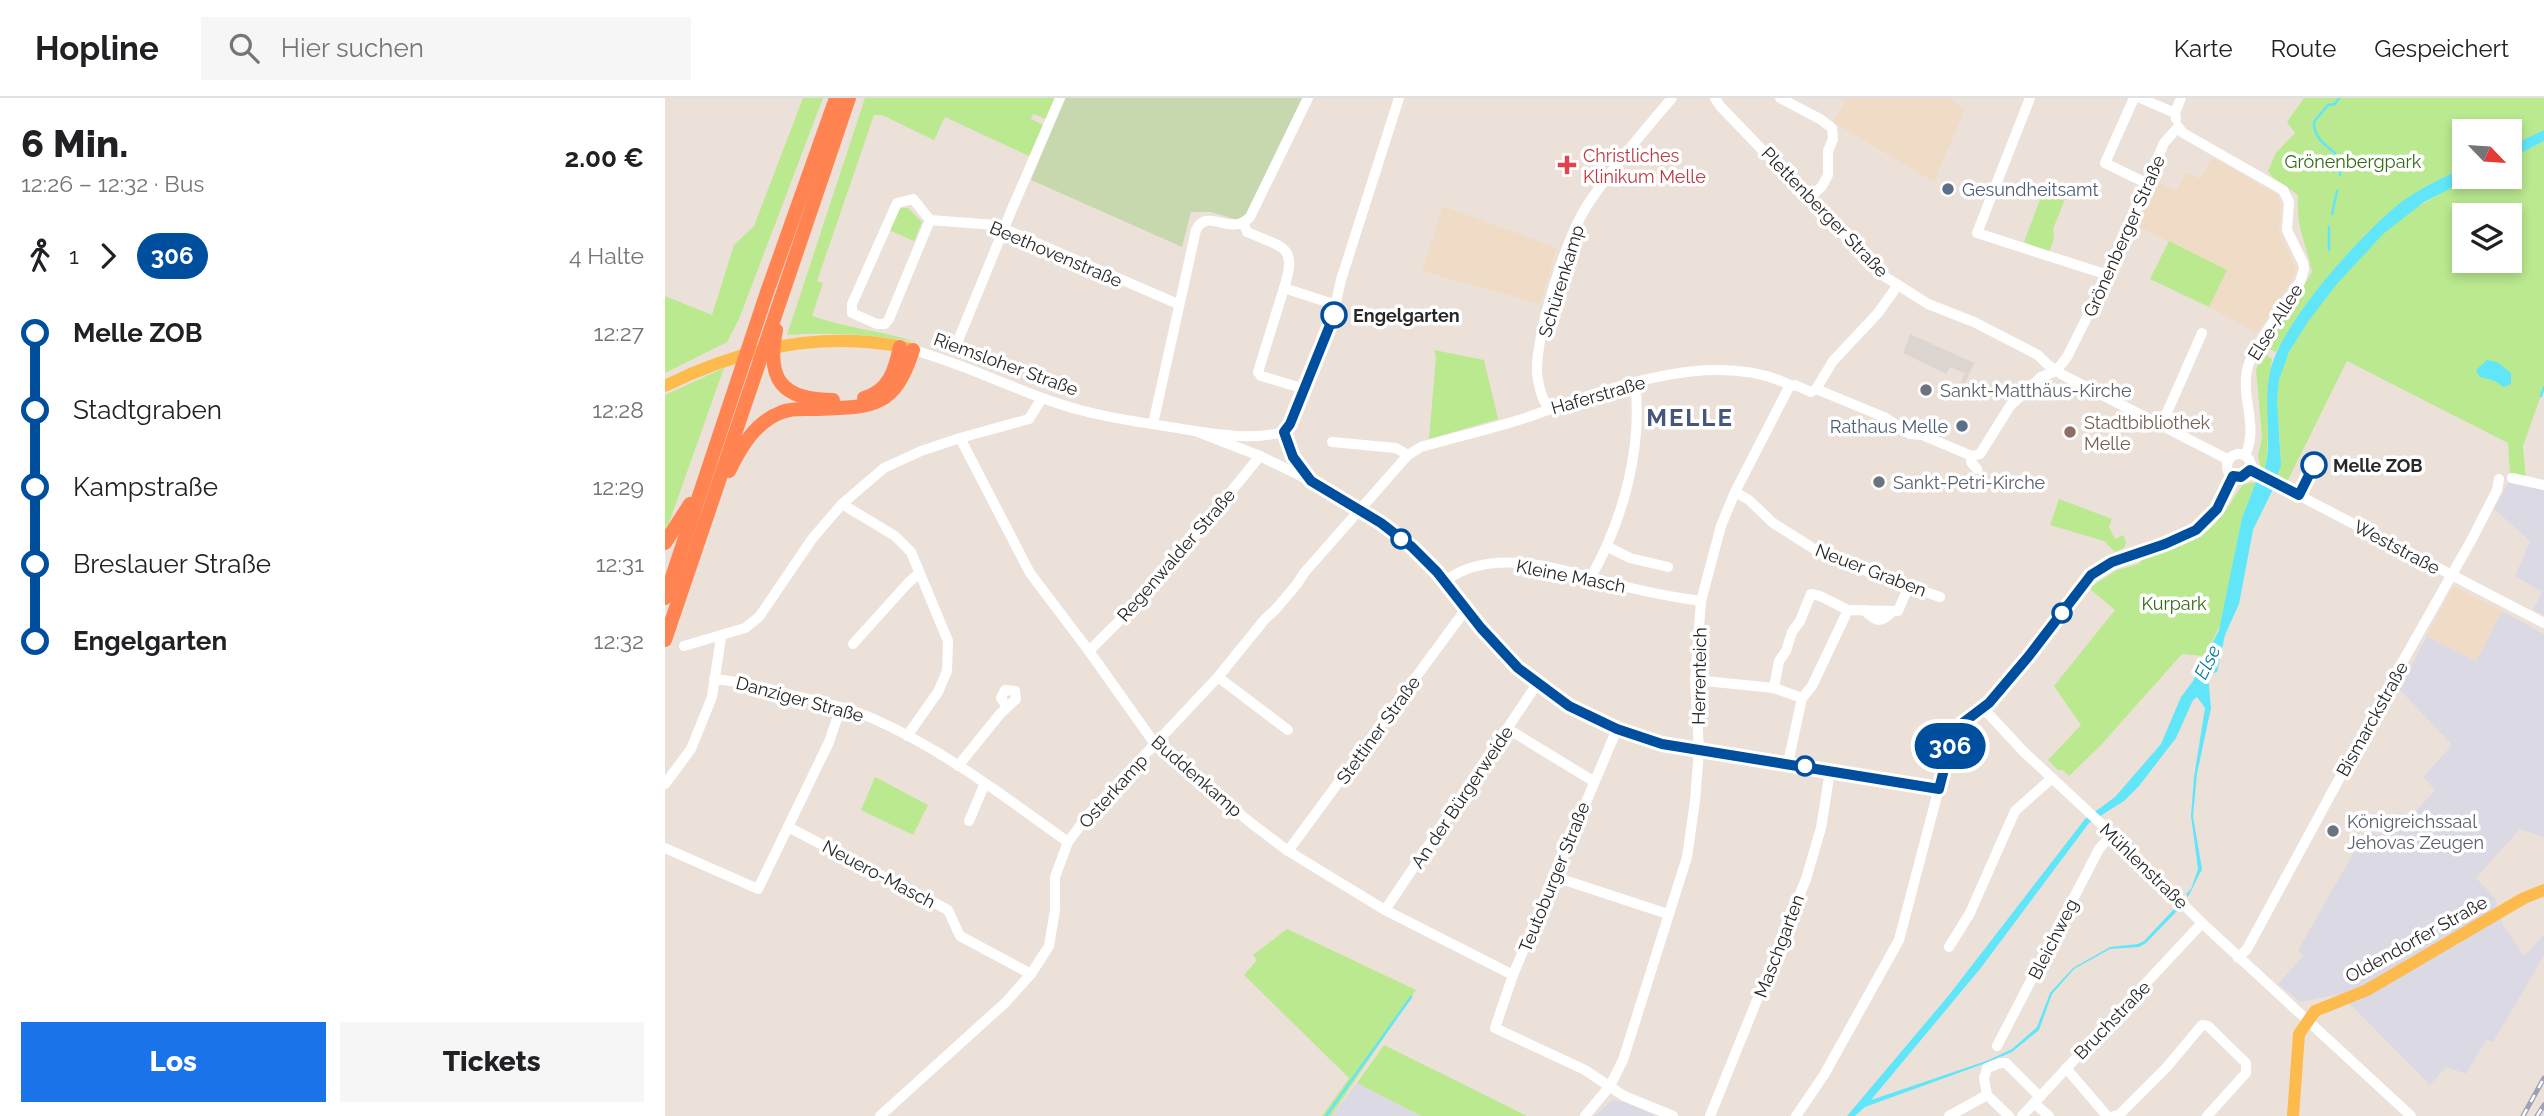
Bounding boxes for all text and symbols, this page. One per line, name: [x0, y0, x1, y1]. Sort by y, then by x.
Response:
search box: [201, 17, 691, 80]
text: Hopline: [35, 29, 159, 68]
icon: search: [225, 29, 263, 67]
text: Hier suchen: [281, 33, 424, 63]
text: Karte: [2174, 34, 2233, 63]
text: Route: [2271, 34, 2336, 63]
text: Gespeichert: [2374, 34, 2509, 63]
north arrow: [2452, 119, 2522, 189]
map controls: [2452, 119, 2522, 273]
text: 6 Min.: [21, 121, 128, 166]
text: 2.00 €: [565, 143, 644, 173]
street label: Plettenberger Straße: [1757, 143, 1893, 282]
place label: Christliches Klinikum Melle: [1583, 145, 1706, 187]
park label: Grönenbergpark: [2285, 151, 2422, 172]
street label: Grönenberger Straße: [2079, 152, 2169, 320]
marker: Christliches Klinikum Melle: [1557, 155, 1577, 175]
text: 12:26 – 12:32 · Bus: [21, 170, 204, 197]
place label: Gesundheitsamt: [1962, 179, 2099, 200]
marker: Gesundheitsamt: [1940, 181, 1956, 197]
button: layers: [2452, 203, 2522, 273]
street label: Beethovenstraße: [987, 217, 1126, 291]
street label: Schürenkamp: [1534, 222, 1588, 340]
icon: walk: [21, 237, 59, 275]
icon: forward: [89, 237, 127, 275]
text: 306: [151, 241, 194, 270]
text: 1: [69, 242, 79, 269]
text: 4 Halte: [569, 242, 644, 269]
street label: Else-Allee: [2243, 280, 2307, 364]
marker: Engelgarten: [1321, 302, 1347, 328]
place label: Engelgarten: [1353, 305, 1460, 326]
text: Melle ZOB: [73, 318, 202, 348]
text: 12:27: [594, 319, 644, 346]
street label: Riemsloher Straße: [931, 328, 1081, 400]
street label: Haferstraße: [1549, 371, 1648, 418]
place label: Sankt-Matthäus-Kirche: [1940, 380, 2132, 401]
marker: Sankt-Matthäus-Kirche: [1918, 382, 1934, 398]
text: Stadtgraben: [73, 395, 222, 425]
text: 12:28: [592, 396, 644, 423]
district label: MELLE: [1646, 403, 1734, 432]
place label: Stadtbibliothek Melle: [2084, 412, 2210, 454]
place label: Rathaus Melle: [1830, 416, 1948, 437]
marker: Rathaus Melle: [1954, 418, 1970, 434]
marker: Stadtbibliothek Melle: [2062, 424, 2078, 440]
marker: Melle ZOB: [2301, 452, 2327, 478]
place label: Melle ZOB: [2333, 455, 2423, 476]
text: Kampstraße: [73, 472, 218, 502]
place label: Sankt-Petri-Kirche: [1893, 472, 2046, 493]
text: 12:29: [592, 473, 644, 500]
marker: Sankt-Petri-Kirche: [1871, 474, 1887, 490]
street label: Regenwalder Straße: [1113, 484, 1240, 626]
street label: Weststraße: [2350, 516, 2444, 579]
unlabelled marker: [1391, 529, 1411, 549]
street label: Neuer Graben: [1813, 539, 1929, 601]
text: Breslauer Straße: [73, 549, 271, 579]
text: 12:31: [596, 550, 644, 577]
street label: Kleine Masch: [1514, 555, 1628, 597]
park label: Kurpark: [2141, 593, 2207, 614]
unlabelled marker: [2052, 603, 2072, 623]
text: Engelgarten: [73, 626, 227, 656]
text: 12:32: [594, 627, 644, 654]
street label: Herrenteich: [1688, 627, 1710, 725]
water label: Else: [2189, 641, 2225, 683]
street label: Bismarckstraße: [2332, 658, 2412, 780]
street label: Danziger Straße: [734, 672, 867, 726]
street label: Stettiner Straße: [1332, 672, 1424, 788]
street label: An der Bürgerweide: [1407, 722, 1518, 872]
line badge: 306: [1910, 723, 1990, 769]
street label: Buddenkamp: [1147, 731, 1247, 821]
text: 306: [1929, 731, 1971, 760]
street label: Osterkamp: [1074, 750, 1152, 832]
unlabelled marker: [1795, 756, 1815, 776]
street label: Teutoburger Straße: [1514, 798, 1594, 955]
place label: Königreichssaal Jehovas Zeugen: [2347, 811, 2484, 853]
street label: Mühlenstraße: [2096, 819, 2193, 914]
marker: Königreichssaal Jehovas Zeugen: [2325, 823, 2341, 839]
street label: Neuero-Masch: [819, 836, 939, 912]
street label: Maschgarten: [1750, 891, 1808, 1001]
street label: Oldendorfer Straße: [2341, 891, 2491, 987]
street label: Bleichweg: [2024, 895, 2082, 983]
street label: Bruchstraße: [2069, 976, 2155, 1064]
button: Los: [21, 1022, 326, 1102]
button: Tickets: [340, 1022, 644, 1102]

